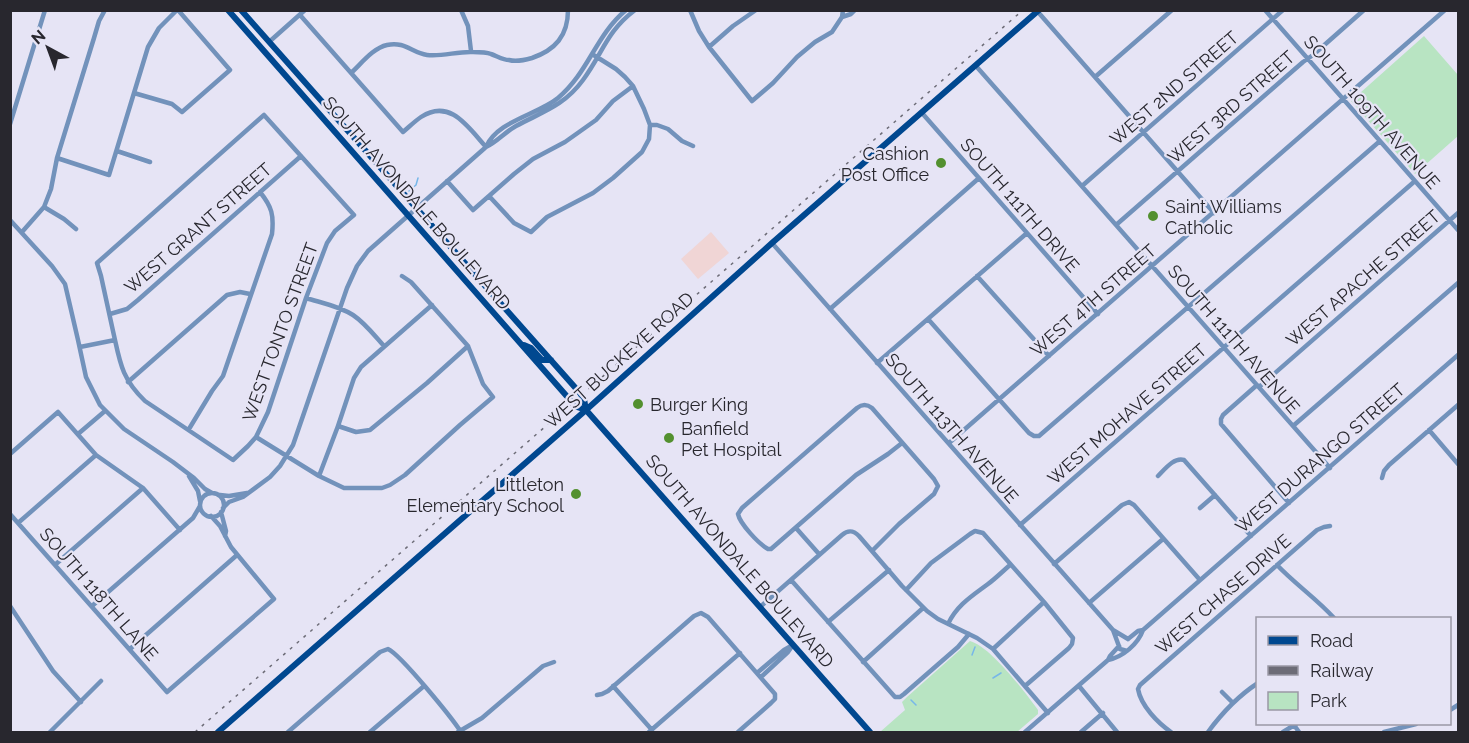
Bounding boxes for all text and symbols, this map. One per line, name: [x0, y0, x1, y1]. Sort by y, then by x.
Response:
north arrow: [18, 18, 78, 78]
text: N: [28, 26, 49, 48]
street label: WEST 2ND STREET: [1106, 27, 1242, 149]
street label: SOUTH 109TH AVENUE: [1300, 31, 1444, 193]
street label: WEST 3RD STREET: [1163, 46, 1299, 168]
street label: SOUTH AVONDALE BOULEVARD: [319, 92, 515, 314]
street label: SOUTH 111TH DRIVE: [956, 134, 1084, 276]
place label: Cashion Post Office: [841, 143, 929, 185]
marker: Cashion Post Office: [934, 156, 948, 170]
street label: WEST GRANT STREET: [120, 158, 276, 298]
place label: Saint Williams Catholic: [1165, 196, 1282, 238]
street label: WEST APACHE STREET: [1282, 205, 1444, 351]
marker: Saint Williams Catholic: [1146, 209, 1160, 223]
street label: WEST TONTO STREET: [238, 240, 322, 424]
street label: WEST 4TH STREET: [1026, 240, 1160, 360]
street label: SOUTH 111TH AVENUE: [1164, 260, 1304, 418]
street label: WEST BUCKEYE ROAD: [540, 287, 698, 432]
street label: WEST MOHAVE STREET: [1043, 339, 1211, 489]
street label: SOUTH 113TH AVENUE: [881, 349, 1023, 507]
street label: WEST DURANGO STREET: [1231, 379, 1409, 537]
place label: Burger King: [650, 394, 748, 415]
marker: Burger King: [631, 397, 645, 411]
place label: Banfield Pet Hospital: [681, 418, 782, 460]
marker: Banfield Pet Hospital: [662, 431, 676, 445]
street label: SOUTH AVONDALE BOULEVARD: [642, 450, 838, 672]
place label: Littleton Elementary School: [406, 474, 564, 516]
marker: Littleton Elementary School: [569, 487, 583, 501]
street label: SOUTH 118TH LANE: [36, 523, 162, 665]
street label: WEST CHASE DRIVE: [1151, 530, 1295, 658]
legend: [1256, 617, 1451, 725]
text: Road: [1310, 630, 1353, 651]
text: Railway: [1310, 660, 1374, 681]
text: Park: [1310, 690, 1347, 711]

